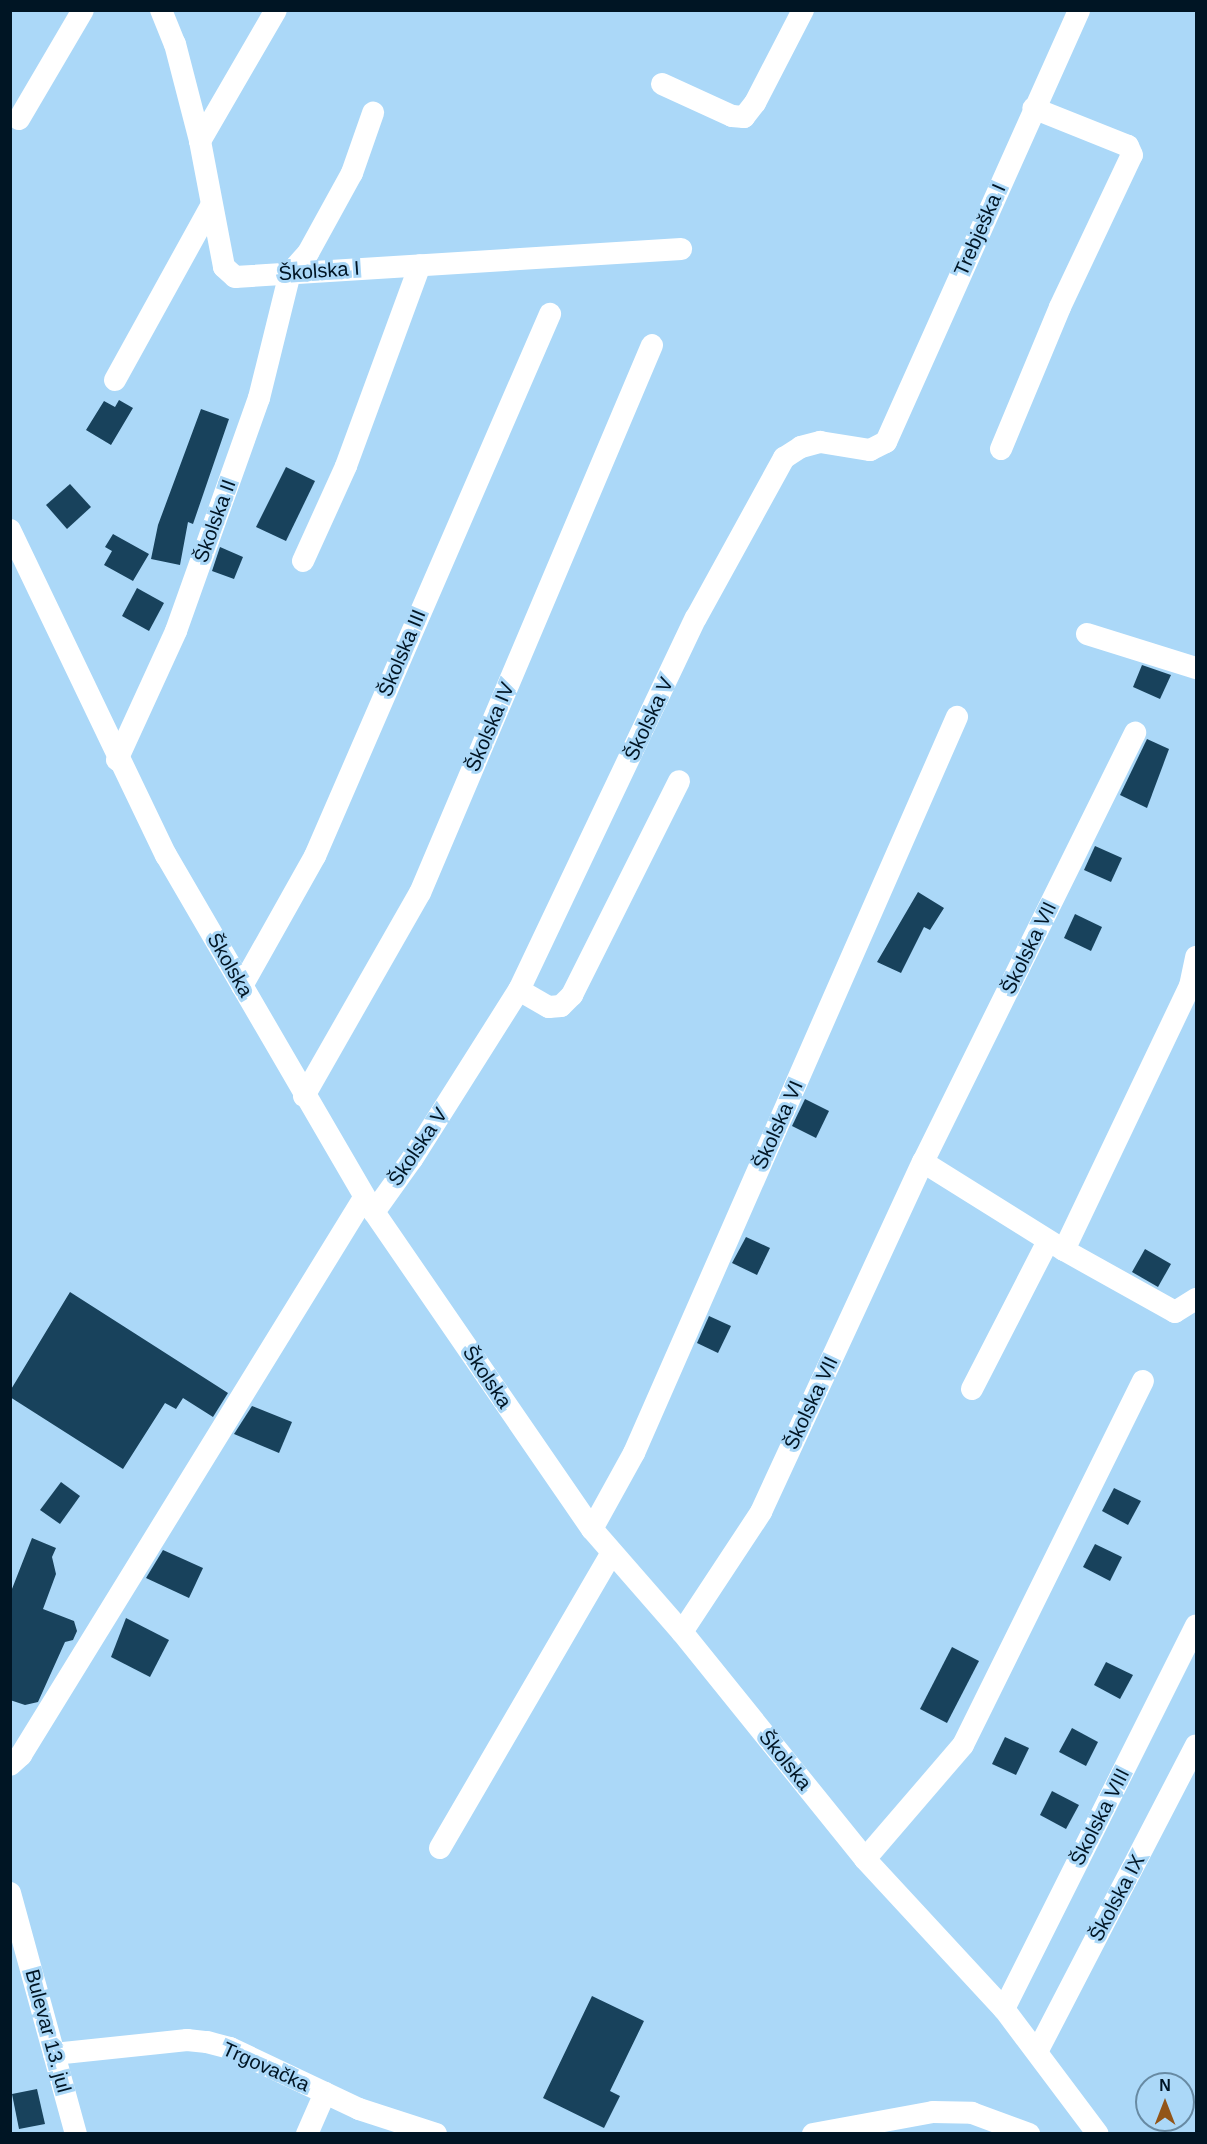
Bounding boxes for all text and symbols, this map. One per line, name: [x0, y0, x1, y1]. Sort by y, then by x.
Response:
street label: Trebješka I: [949, 180, 1011, 280]
street label: Školska I: [278, 256, 360, 286]
street label: Školska II: [189, 476, 241, 566]
street label: Školska III: [373, 606, 431, 700]
street label: Školska V: [619, 674, 679, 764]
street label: Školska IV: [460, 679, 520, 775]
street label: Školska VII: [996, 898, 1062, 998]
street label: Školska: [202, 929, 258, 1001]
street label: Školska VI: [748, 1077, 808, 1173]
street label: Školska V: [383, 1103, 453, 1191]
street label: Školska: [457, 1341, 517, 1413]
street label: Školska VII: [779, 1353, 843, 1453]
street label: Školska: [754, 1725, 816, 1795]
street label: Školska VIII: [1065, 1765, 1135, 1869]
street label: Školska IX: [1084, 1851, 1150, 1945]
street label: Bulevar 13. jul: [20, 1967, 76, 2095]
street label: Trgovačka: [219, 2037, 313, 2097]
north arrow: [1135, 2072, 1195, 2132]
text: N: [1159, 2077, 1171, 2094]

